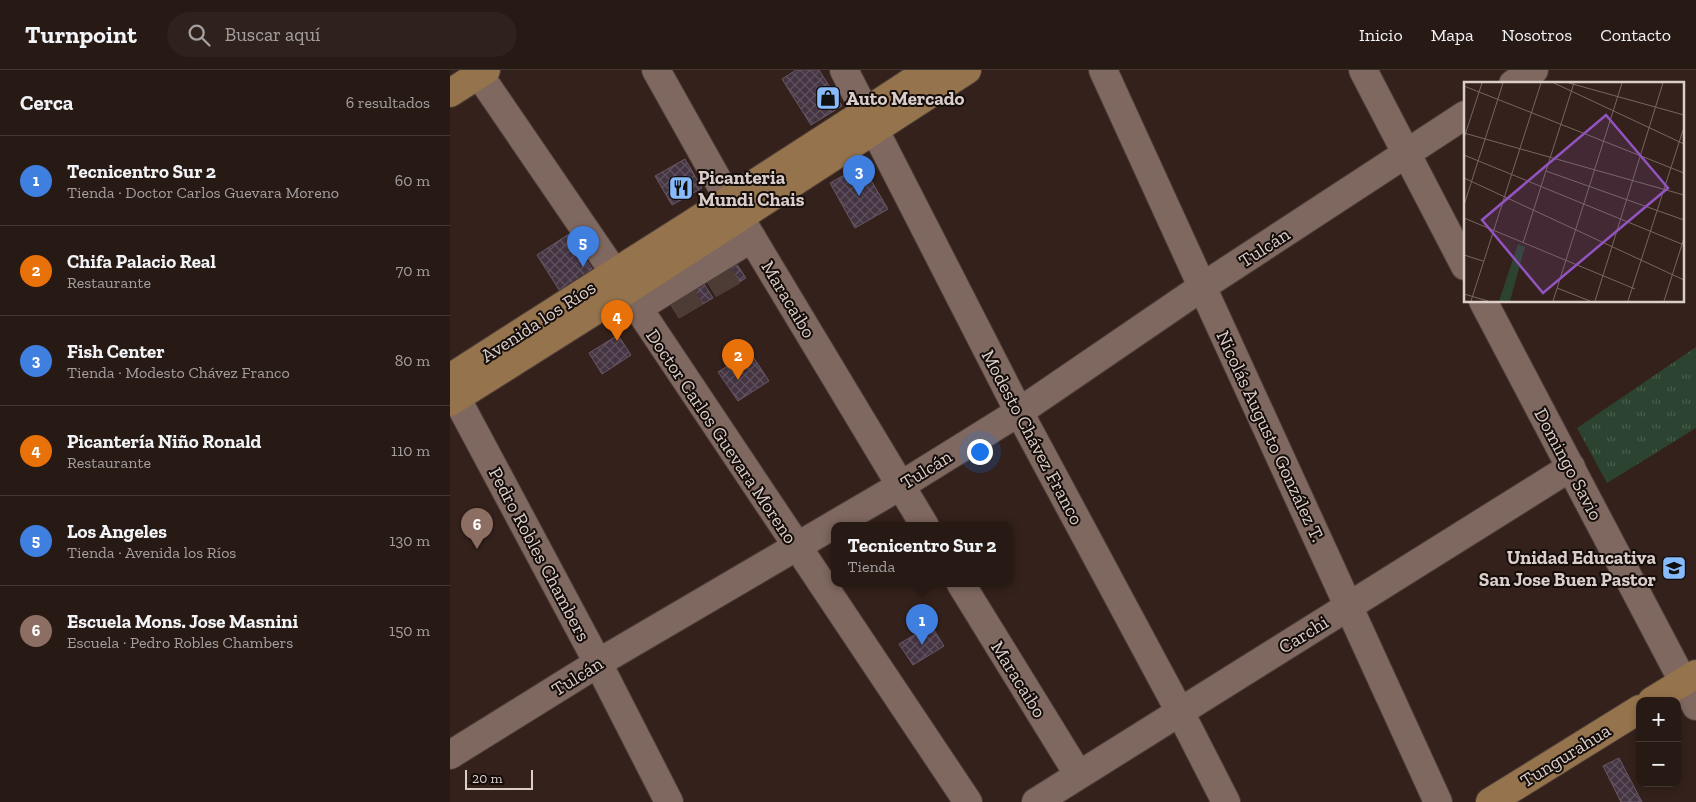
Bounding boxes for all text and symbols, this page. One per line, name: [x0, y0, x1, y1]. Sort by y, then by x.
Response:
search box: [167, 12, 517, 57]
text: Turnpoint: [25, 20, 137, 49]
icon: search: [185, 21, 213, 49]
text: Buscar aquí: [225, 23, 320, 46]
text: Inicio: [1359, 24, 1403, 46]
text: Mapa: [1431, 24, 1474, 46]
text: Nosotros: [1502, 24, 1572, 46]
text: Contacto: [1600, 24, 1671, 46]
inset map: [1464, 82, 1684, 302]
shop icon: Auto Mercado: [815, 85, 841, 111]
place label: Auto Mercado: [846, 87, 965, 110]
text: Cerca: [20, 90, 73, 115]
text: 6 resultados: [346, 93, 430, 112]
pin: 3: [843, 155, 875, 196]
text: Tecnicentro Sur 2: [67, 160, 216, 183]
place label: Picanteria Mundi Chais: [698, 166, 805, 211]
text: 1: [33, 171, 39, 190]
text: 60 m: [395, 171, 430, 190]
restaurant icon: Picanteria Mundi Chais: [668, 175, 694, 201]
text: Tienda · Doctor Carlos Guevara Moreno: [67, 183, 339, 202]
street label: Tulcán: [1234, 222, 1294, 272]
pin: 5: [567, 226, 599, 267]
text: Chifa Palacio Real: [67, 250, 216, 273]
street label: Maracaibo: [757, 256, 821, 342]
text: 2: [32, 261, 40, 280]
text: 70 m: [396, 261, 430, 280]
text: Restaurante: [67, 273, 151, 292]
street label: Avenida los Ríos: [476, 276, 600, 367]
pin: 4: [601, 300, 633, 341]
street label: Doctor Carlos Guevara Moreno: [641, 325, 802, 548]
street label: Nicolás Augusto González T.: [1211, 327, 1330, 545]
pin: 2: [722, 339, 754, 380]
text: Fish Center: [67, 340, 165, 363]
street label: Modesto Chávez Franco: [977, 346, 1089, 529]
text: 3: [32, 351, 40, 370]
text: 80 m: [395, 351, 430, 370]
text: Tienda · Modesto Chávez Franco: [67, 363, 290, 382]
street label: Domingo Savio: [1529, 404, 1608, 525]
text: Picantería Niño Ronald: [67, 430, 261, 453]
your location: [967, 439, 993, 465]
text: 4: [31, 441, 41, 460]
text: 110 m: [391, 441, 430, 460]
street label: Tulcán: [896, 445, 956, 494]
text: Restaurante: [67, 453, 151, 472]
street label: Pedro Robles Chambers: [484, 463, 595, 645]
pin: 6: [461, 508, 493, 549]
text: Los Angeles: [67, 520, 167, 543]
popup: [831, 522, 1013, 587]
text: 5: [32, 531, 40, 550]
text: 130 m: [389, 531, 430, 550]
text: Tecnicentro Sur 2: [848, 534, 996, 557]
text: Tienda · Avenida los Ríos: [67, 543, 236, 562]
place label: Unidad Educativa San Jose Buen Pastor: [1479, 546, 1657, 591]
school or university icon: Unidad Educativa San Jose Buen Pastor: [1661, 555, 1687, 581]
text: Tienda: [848, 557, 895, 576]
pin: 1: [906, 604, 938, 645]
text: Escuela Mons. Jose Masnini: [67, 610, 298, 633]
street label: Carchi: [1274, 610, 1332, 659]
text: 6: [32, 621, 40, 640]
text: 150 m: [389, 621, 430, 640]
text: Escuela · Pedro Robles Chambers: [67, 633, 293, 652]
street label: Maracaibo: [986, 637, 1051, 722]
street label: Tulcán: [547, 652, 607, 701]
map controls: [1636, 697, 1681, 787]
button: +: [1636, 697, 1681, 742]
street label: Tungurahua: [1516, 719, 1615, 792]
button: −: [1636, 742, 1681, 787]
scale bar: [465, 767, 532, 790]
text: 20 m: [472, 770, 503, 787]

